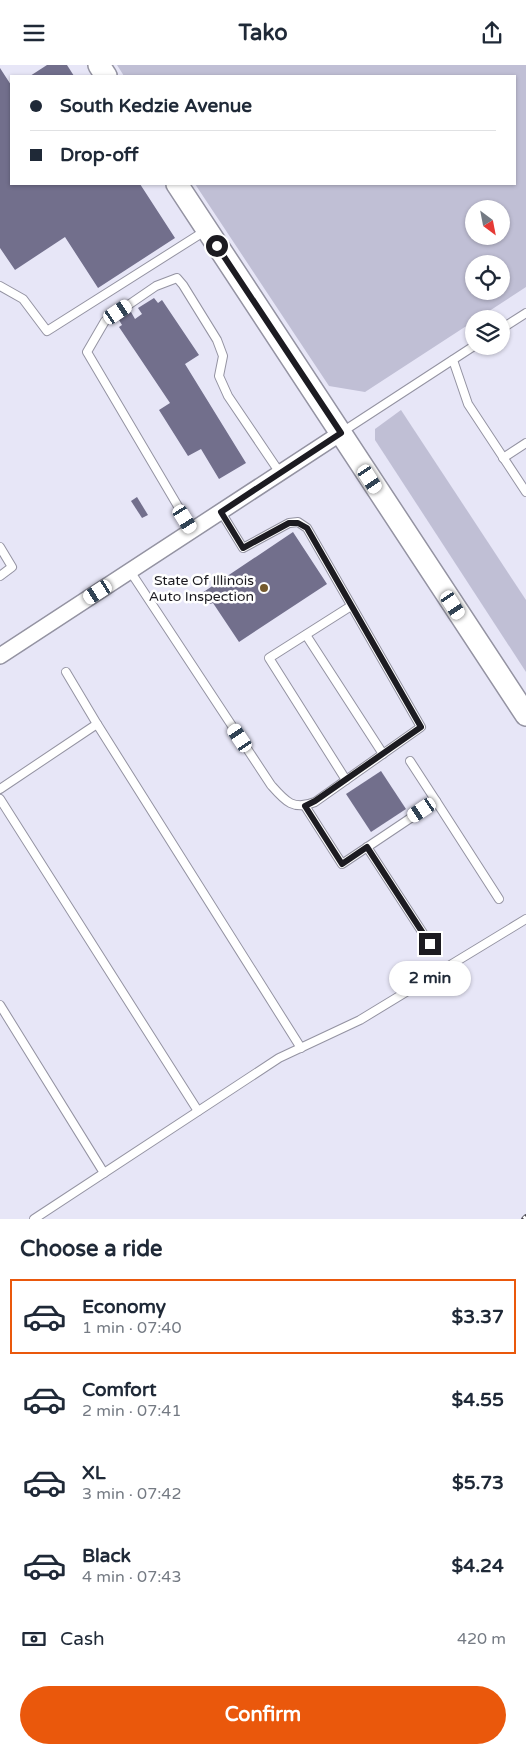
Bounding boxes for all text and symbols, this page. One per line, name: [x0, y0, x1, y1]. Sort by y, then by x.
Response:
icon: menu: [20, 19, 48, 47]
icon: share: [478, 19, 506, 47]
text: Tako: [238, 20, 288, 46]
text: South Kedzie Avenue: [60, 95, 252, 117]
text: Drop-off: [60, 144, 139, 166]
north arrow: [465, 200, 510, 245]
map controls: [465, 200, 510, 355]
route start: [206, 235, 228, 257]
button: locate: [465, 255, 510, 300]
car: [101, 297, 134, 327]
button: layers: [465, 310, 510, 355]
car: [355, 462, 384, 496]
car: [170, 502, 199, 536]
place label: State Of Illinois Auto Inspection: [149, 572, 254, 605]
car: [81, 578, 114, 606]
marker: State Of Illinois Auto Inspection: [258, 582, 270, 594]
car: [438, 588, 467, 622]
car: [225, 721, 254, 755]
car: [405, 795, 438, 825]
route end: [419, 933, 441, 955]
callout: 2 min: [389, 961, 471, 997]
text: 2 min: [409, 968, 451, 988]
text: Choose a ride: [20, 1236, 163, 1262]
icon: car: [22, 1294, 67, 1339]
text: Economy: [82, 1296, 166, 1318]
text: $3.37: [452, 1306, 504, 1328]
text: 1 min · 07:40: [82, 1318, 181, 1338]
icon: car: [22, 1377, 67, 1422]
text: Comfort: [82, 1379, 156, 1401]
text: $4.55: [452, 1389, 504, 1411]
text: 2 min · 07:41: [82, 1401, 181, 1421]
icon: car: [22, 1460, 67, 1505]
text: XL: [82, 1462, 106, 1484]
text: $5.73: [452, 1472, 504, 1494]
text: 3 min · 07:42: [82, 1484, 181, 1504]
icon: car: [22, 1543, 67, 1588]
text: Black: [82, 1545, 131, 1567]
text: $4.24: [452, 1555, 504, 1577]
text: 4 min · 07:43: [82, 1567, 181, 1587]
icon: cash: [20, 1625, 48, 1653]
text: Cash: [60, 1628, 105, 1650]
text: 420 m: [457, 1629, 506, 1649]
button: Confirm: [20, 1686, 506, 1744]

